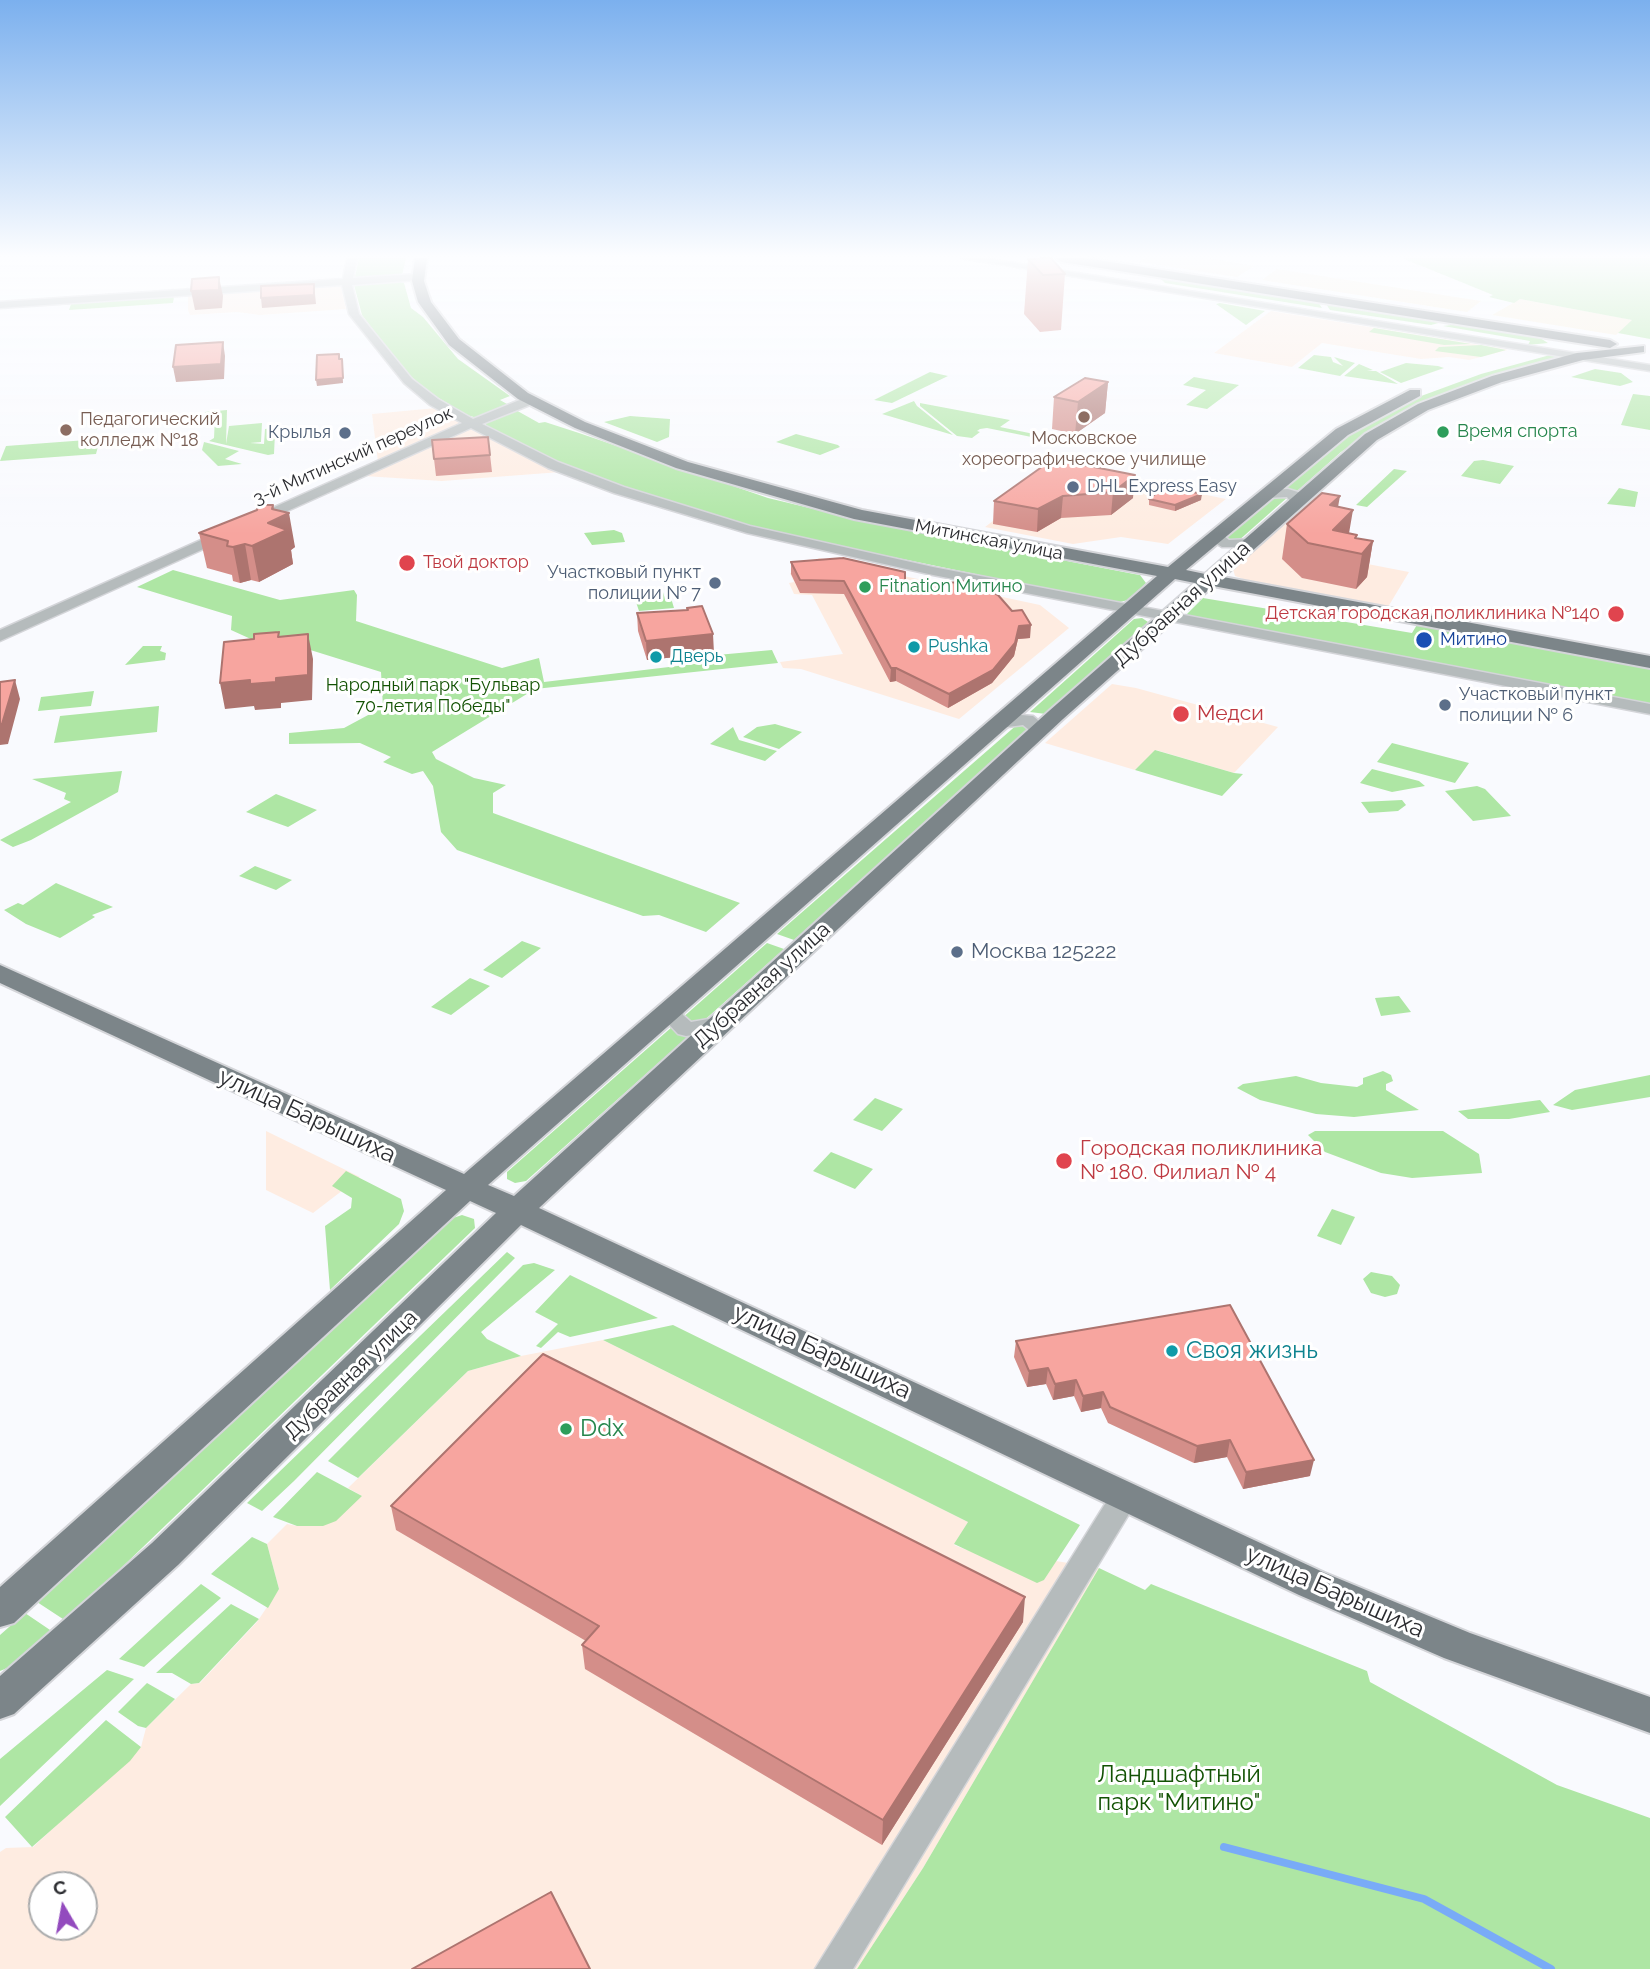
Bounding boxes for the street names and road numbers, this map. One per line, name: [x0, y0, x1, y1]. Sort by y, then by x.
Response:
street label: 3-й Митинский переулок: [250, 402, 456, 510]
street label: Митинская улица: [913, 515, 1065, 565]
street label: Дубравная улица: [1109, 536, 1255, 672]
street label: Дубравная улица: [689, 917, 835, 1053]
street label: улица Барышиха: [214, 1062, 400, 1170]
street label: улица Барышиха: [729, 1298, 915, 1406]
street label: Дубравная улица: [279, 1305, 423, 1445]
street label: улица Барышиха: [1241, 1540, 1429, 1644]

